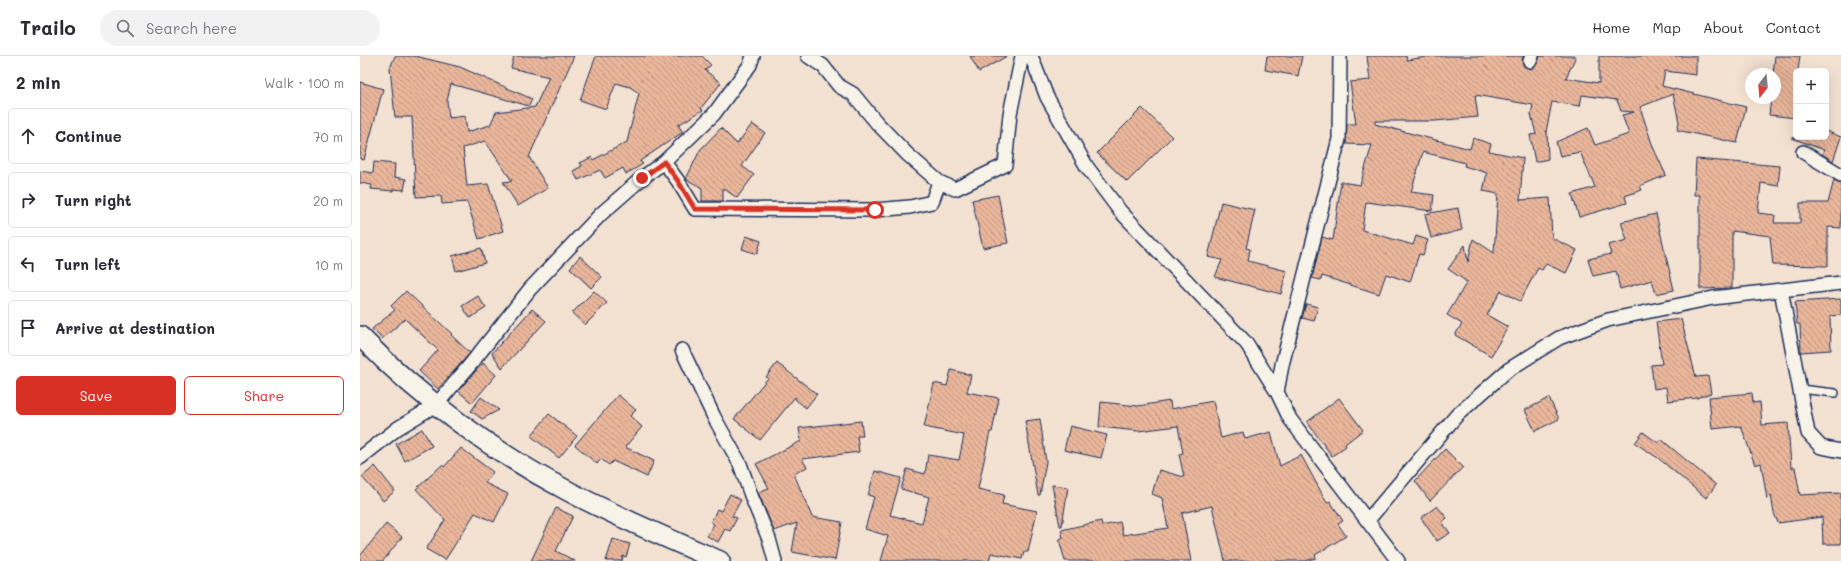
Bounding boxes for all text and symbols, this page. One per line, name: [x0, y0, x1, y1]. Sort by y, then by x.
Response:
search box: [100, 10, 380, 46]
text: Trailo: [20, 15, 76, 40]
icon: search: [114, 17, 136, 39]
text: Search here: [146, 18, 237, 38]
text: Home: [1592, 18, 1630, 37]
text: Map: [1652, 18, 1681, 37]
text: About: [1703, 18, 1744, 37]
text: Contact: [1766, 18, 1821, 37]
north arrow: [1745, 68, 1781, 104]
map controls: [1793, 68, 1829, 140]
button: +: [1793, 68, 1829, 104]
text: 2 min: [16, 71, 61, 93]
text: Walk · 100 m: [264, 74, 344, 91]
button: −: [1793, 104, 1829, 140]
icon: ahead: [17, 125, 39, 147]
text: Continue: [55, 126, 122, 146]
text: 70 m: [313, 128, 343, 145]
route end: [633, 169, 651, 187]
icon: right: [17, 189, 39, 211]
text: Turn right: [55, 190, 132, 210]
text: 20 m: [313, 192, 343, 209]
route start: [866, 201, 884, 219]
icon: left: [17, 253, 39, 275]
text: Turn left: [55, 254, 120, 274]
text: 10 m: [315, 256, 343, 273]
icon: arrive: [17, 317, 39, 339]
text: Arrive at destination: [55, 318, 215, 338]
button: Save: [16, 376, 176, 415]
button: Share: [184, 376, 344, 415]

